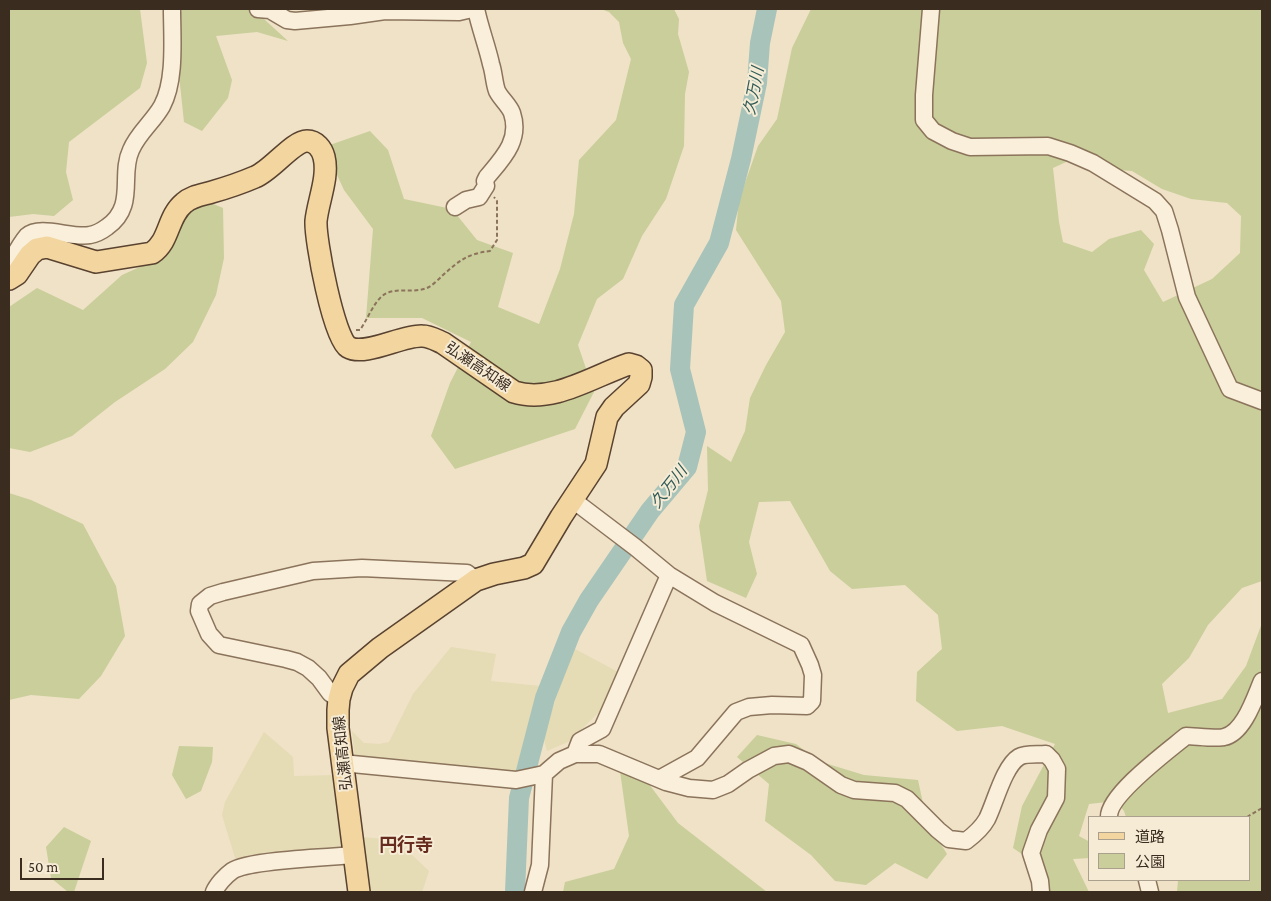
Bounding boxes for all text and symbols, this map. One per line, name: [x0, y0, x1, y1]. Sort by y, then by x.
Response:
water label: 久万川: [740, 66, 768, 116]
street label: 弘瀬高知線: [442, 339, 514, 395]
water label: 久万川: [647, 462, 691, 512]
street label: 弘瀬高知線: [330, 715, 356, 791]
legend: [1088, 816, 1251, 881]
text: 道路: [1135, 829, 1165, 845]
district label: 円行寺: [379, 834, 433, 856]
scale bar: [22, 848, 106, 880]
text: 公園: [1135, 854, 1165, 870]
text: 50 m: [28, 859, 58, 875]

